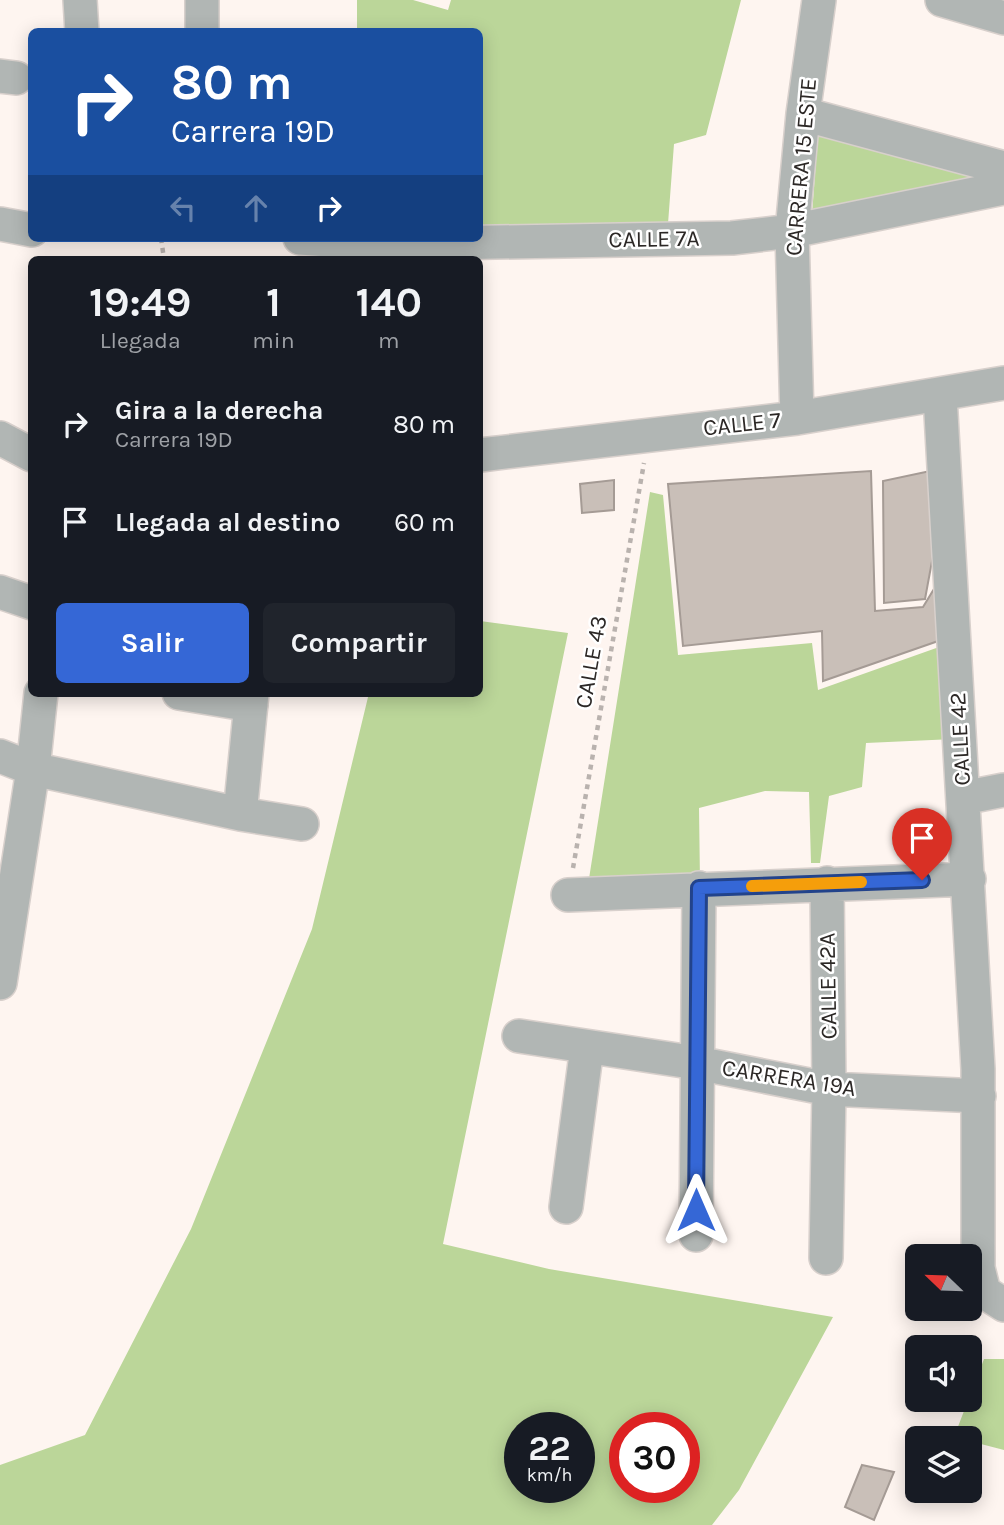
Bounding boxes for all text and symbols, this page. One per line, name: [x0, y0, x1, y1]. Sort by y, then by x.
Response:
text: 80 m: [171, 54, 293, 111]
icon: right: [56, 56, 147, 147]
street label: CARRERA 15 ESTE: [780, 77, 822, 257]
text: Carrera 19D: [171, 113, 335, 150]
icon: left: [164, 189, 202, 227]
icon: ahead: [237, 189, 275, 227]
icon: right: [310, 189, 348, 227]
street label: CALLE 7A: [608, 225, 700, 253]
text: 19:49: [89, 277, 191, 327]
text: 1: [266, 277, 281, 327]
text: 140: [356, 277, 422, 327]
text: Llegada: [100, 327, 181, 354]
text: min: [252, 327, 295, 354]
text: m: [378, 327, 400, 354]
text: Gira a la derecha: [115, 395, 324, 426]
icon: right: [56, 405, 94, 443]
street label: CALLE 7: [702, 406, 782, 442]
text: 80 m: [393, 409, 455, 440]
text: Carrera 19D: [115, 426, 233, 453]
icon: arrive: [56, 503, 94, 541]
text: Llegada al destino: [115, 507, 341, 538]
text: 60 m: [394, 507, 455, 538]
button: Salir: [56, 603, 249, 683]
button: Compartir: [263, 603, 455, 683]
street label: CALLE 43: [570, 614, 612, 710]
street label: CALLE 42: [944, 692, 976, 786]
pin: [892, 808, 952, 880]
icon: arrive: [903, 819, 941, 857]
street label: CALLE 42A: [814, 932, 842, 1040]
street label: CARRERA 19A: [720, 1054, 858, 1102]
position arrow: [659, 1173, 733, 1247]
north arrow: [905, 1244, 982, 1321]
map controls: [905, 1244, 982, 1503]
button: sound: [905, 1335, 982, 1412]
speed limit sign: 30: [609, 1412, 700, 1503]
button: layers: [905, 1426, 982, 1503]
text: 22: [528, 1428, 571, 1469]
text: km/h: [527, 1464, 572, 1486]

